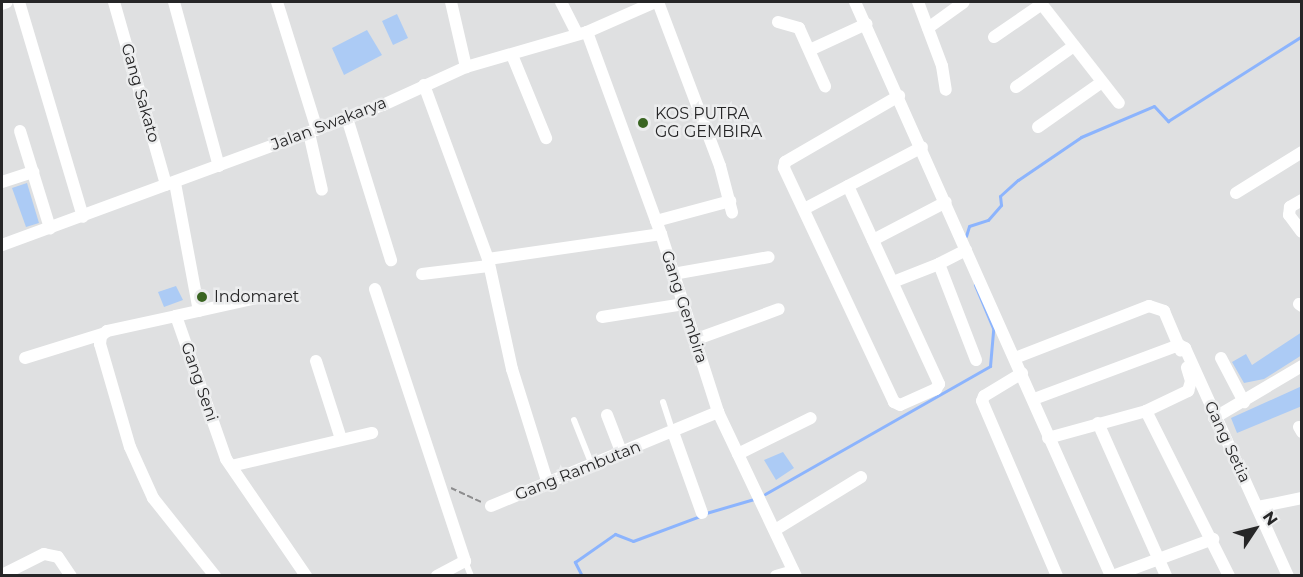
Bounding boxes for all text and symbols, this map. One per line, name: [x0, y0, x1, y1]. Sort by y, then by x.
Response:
street label: Gang Sakato: [117, 41, 163, 145]
street label: Jalan Swakarya: [269, 93, 389, 155]
place label: KOS PUTRA GG GEMBIRA: [655, 104, 762, 142]
marker: KOS PUTRA GG GEMBIRA: [636, 116, 650, 130]
street label: Gang Gembira: [657, 248, 711, 366]
place label: Indomaret: [214, 287, 299, 307]
marker: Indomaret: [195, 290, 209, 304]
street label: Gang Seni: [177, 340, 221, 424]
street label: Gang Setia: [1200, 398, 1254, 486]
street label: Gang Rambutan: [512, 437, 644, 505]
north arrow: [1225, 499, 1285, 559]
text: N: [1259, 508, 1282, 529]

